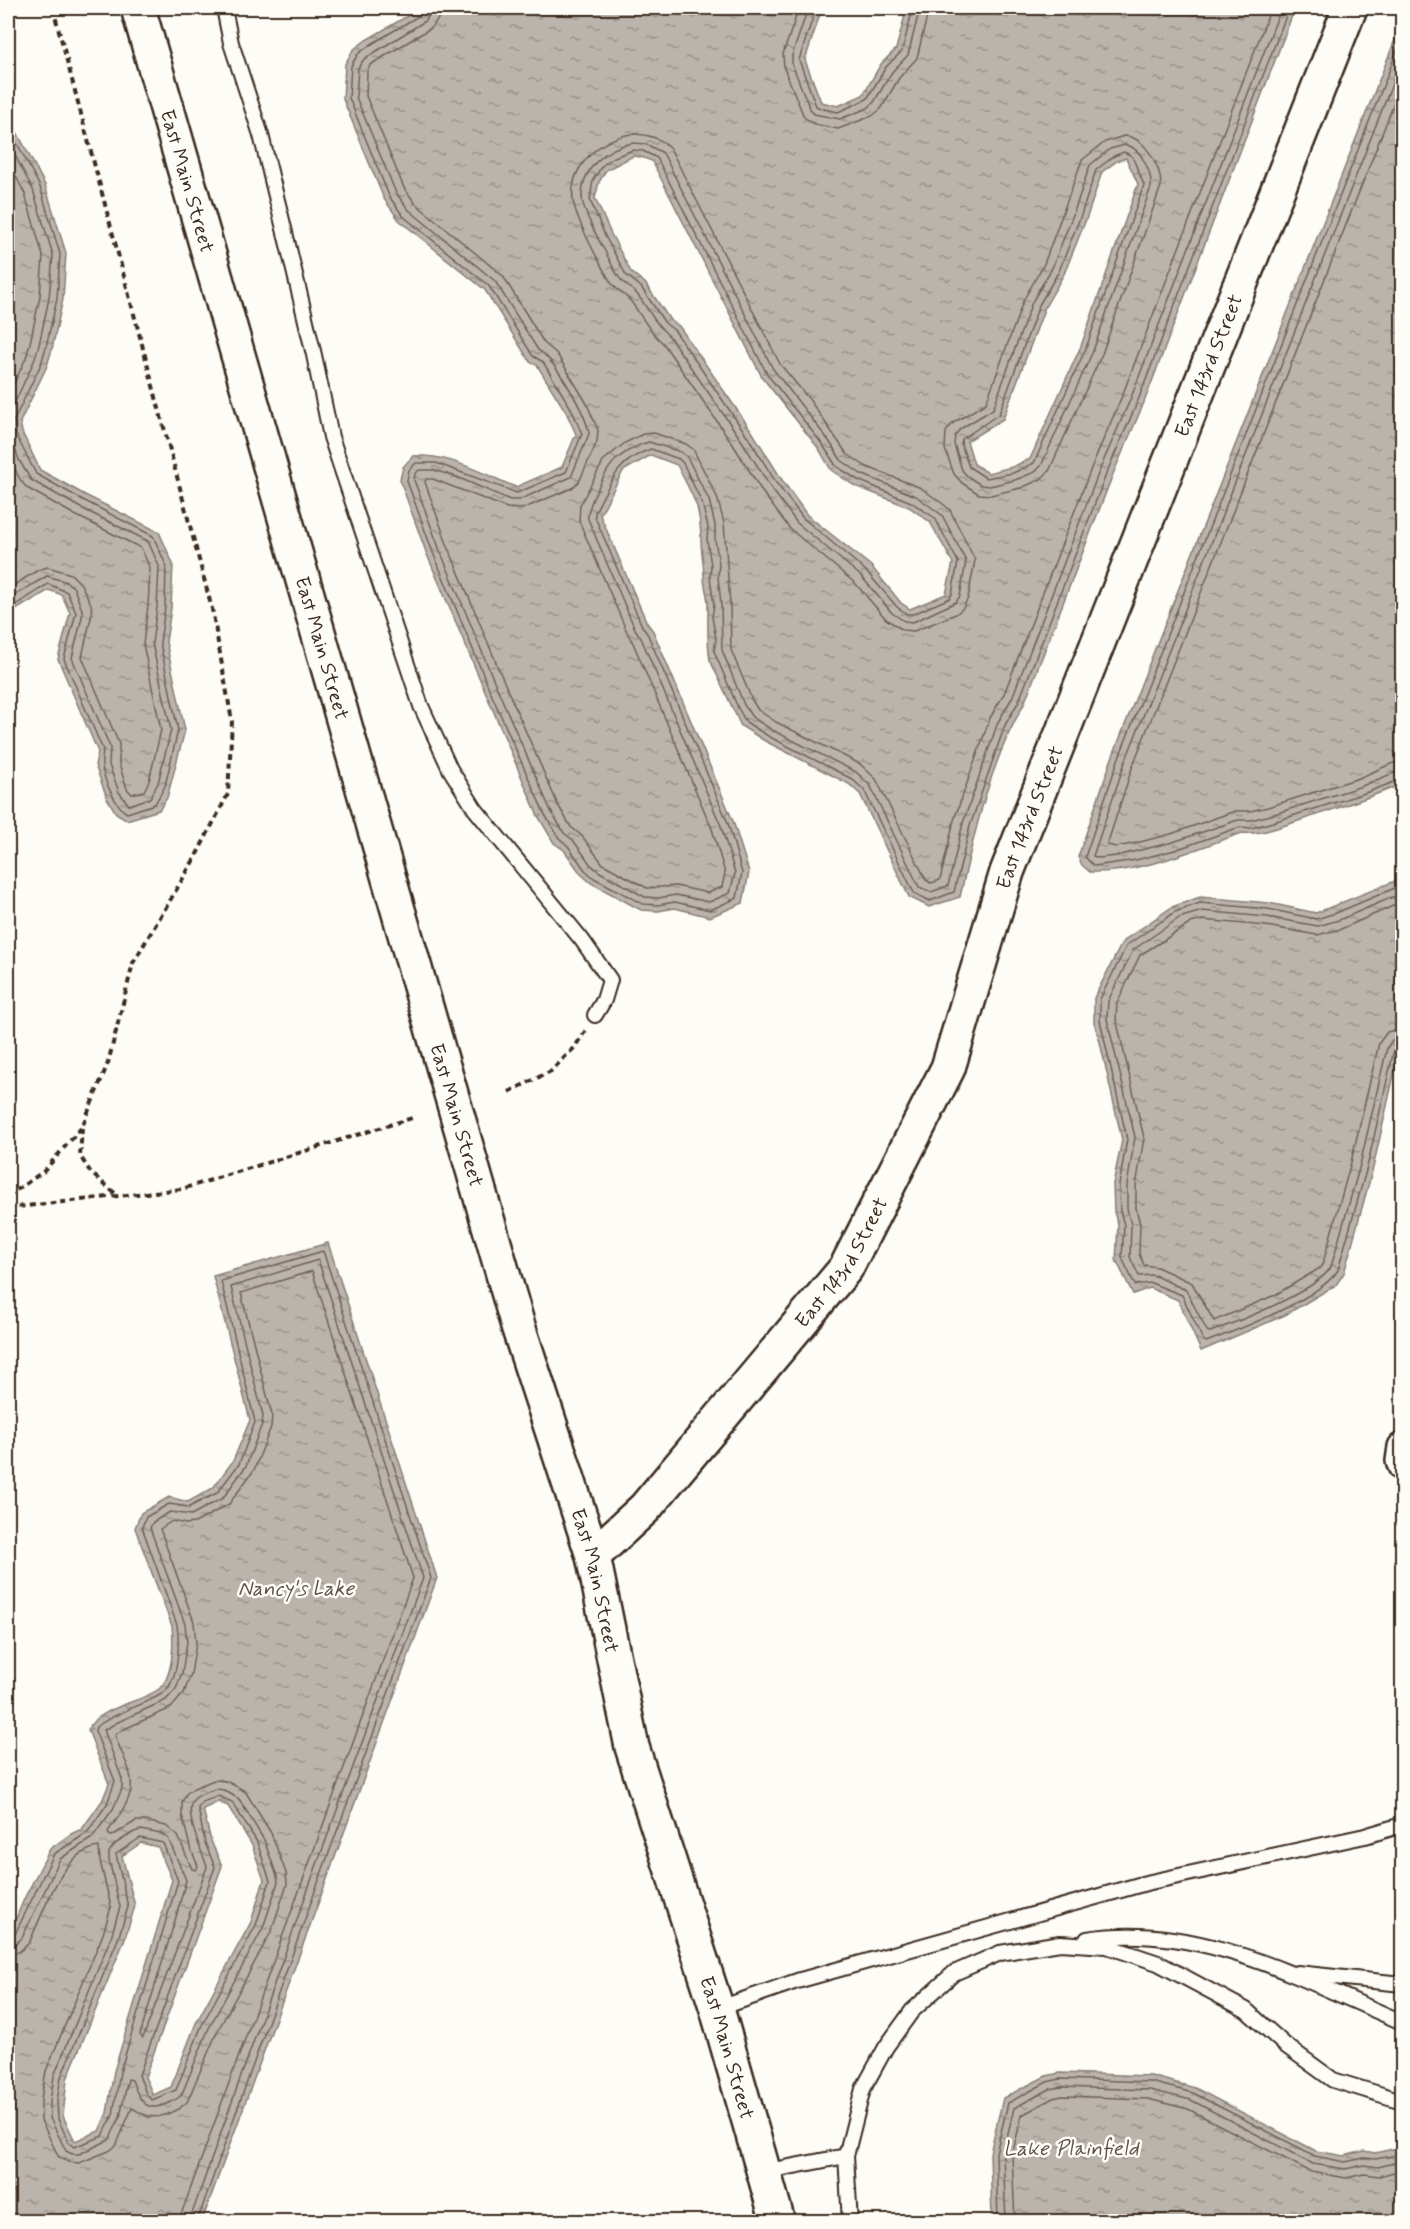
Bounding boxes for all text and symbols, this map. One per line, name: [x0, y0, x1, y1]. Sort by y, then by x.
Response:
street label: East Main Street: [153, 106, 220, 256]
street label: East 143rd Street: [1169, 290, 1250, 442]
street label: East Main Street: [288, 573, 355, 723]
street label: East 143rd Street: [991, 742, 1071, 893]
street label: East Main Street: [422, 1040, 489, 1190]
street label: East 143rd Street: [789, 1193, 895, 1334]
street label: East Main Street: [563, 1505, 624, 1656]
water label: Nancy's Lake: [238, 1575, 355, 1603]
street label: East Main Street: [692, 1973, 760, 2123]
water label: Lake Plainfield: [1003, 2135, 1140, 2163]

